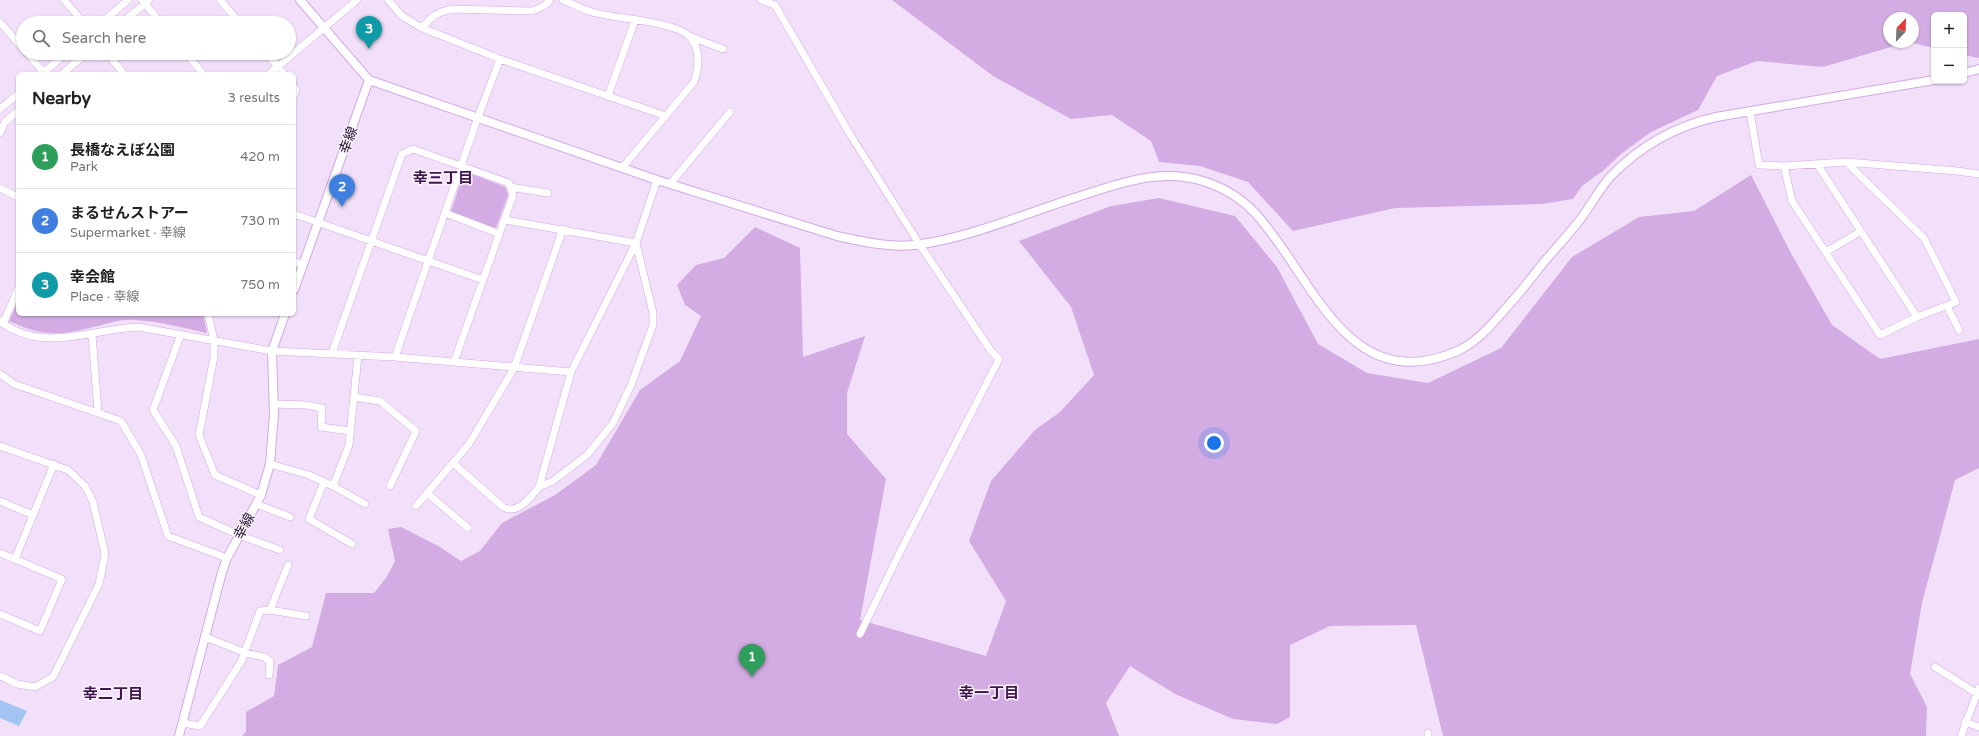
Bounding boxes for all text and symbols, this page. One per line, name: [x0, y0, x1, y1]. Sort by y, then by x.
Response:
north arrow: [1883, 12, 1919, 48]
map controls: [1931, 12, 1967, 84]
button: +: [1931, 12, 1967, 48]
search box: [16, 16, 296, 60]
pin: 3: [356, 16, 382, 49]
icon: search: [30, 27, 52, 49]
text: Search here: [62, 29, 146, 47]
button: −: [1931, 48, 1967, 84]
text: Nearby: [32, 88, 91, 109]
text: 3 results: [228, 90, 280, 106]
street label: 幸線: [336, 124, 361, 156]
text: 長橋なえぼ公園: [70, 141, 175, 159]
text: 1: [41, 149, 49, 165]
text: 420 m: [240, 149, 280, 165]
text: Park: [70, 159, 98, 175]
district label: 幸三丁目: [413, 169, 473, 187]
pin: 2: [329, 174, 355, 207]
text: まるせんストアー: [70, 204, 189, 222]
text: 2: [41, 213, 49, 229]
text: 730 m: [240, 213, 280, 229]
text: Supermarket · 幸線: [70, 225, 186, 241]
text: 幸会館: [70, 268, 115, 286]
text: 3: [41, 277, 49, 293]
text: 750 m: [240, 277, 280, 293]
text: Place · 幸線: [70, 289, 140, 305]
your location: [1204, 433, 1224, 453]
street label: 幸線: [230, 510, 259, 543]
pin: 1: [739, 644, 765, 677]
district label: 幸一丁目: [959, 684, 1019, 702]
district label: 幸二丁目: [83, 685, 143, 703]

